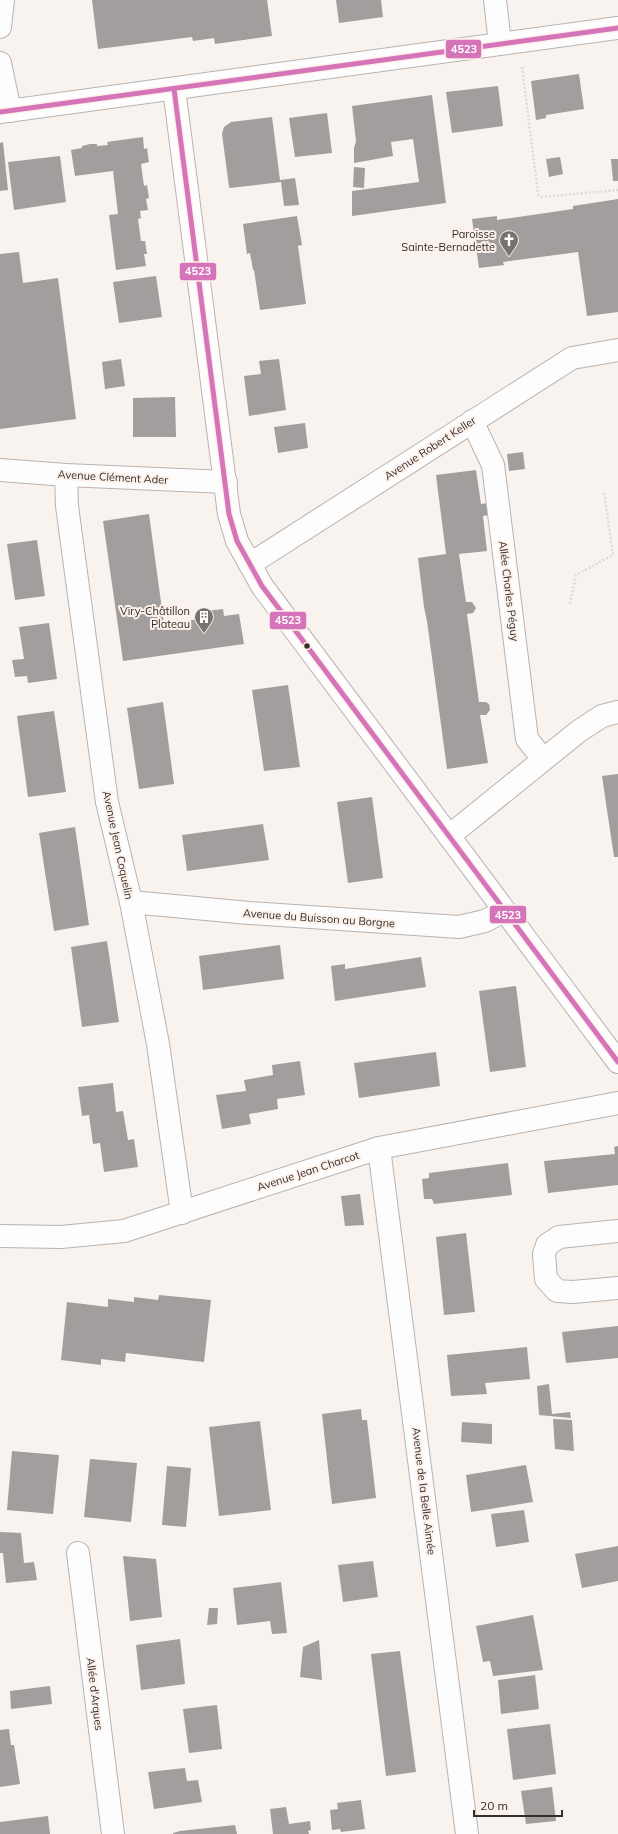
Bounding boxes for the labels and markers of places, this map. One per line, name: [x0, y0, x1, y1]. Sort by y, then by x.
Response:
place label: Paroisse Sainte-Bernadette: [401, 227, 495, 254]
church icon: Paroisse Sainte-Bernadette: [498, 229, 520, 257]
place label: Viry-Châtillon Plateau: [120, 604, 190, 631]
building icon: Viry-Châtillon Plateau: [193, 606, 215, 634]
unlabelled marker: [302, 641, 312, 651]

